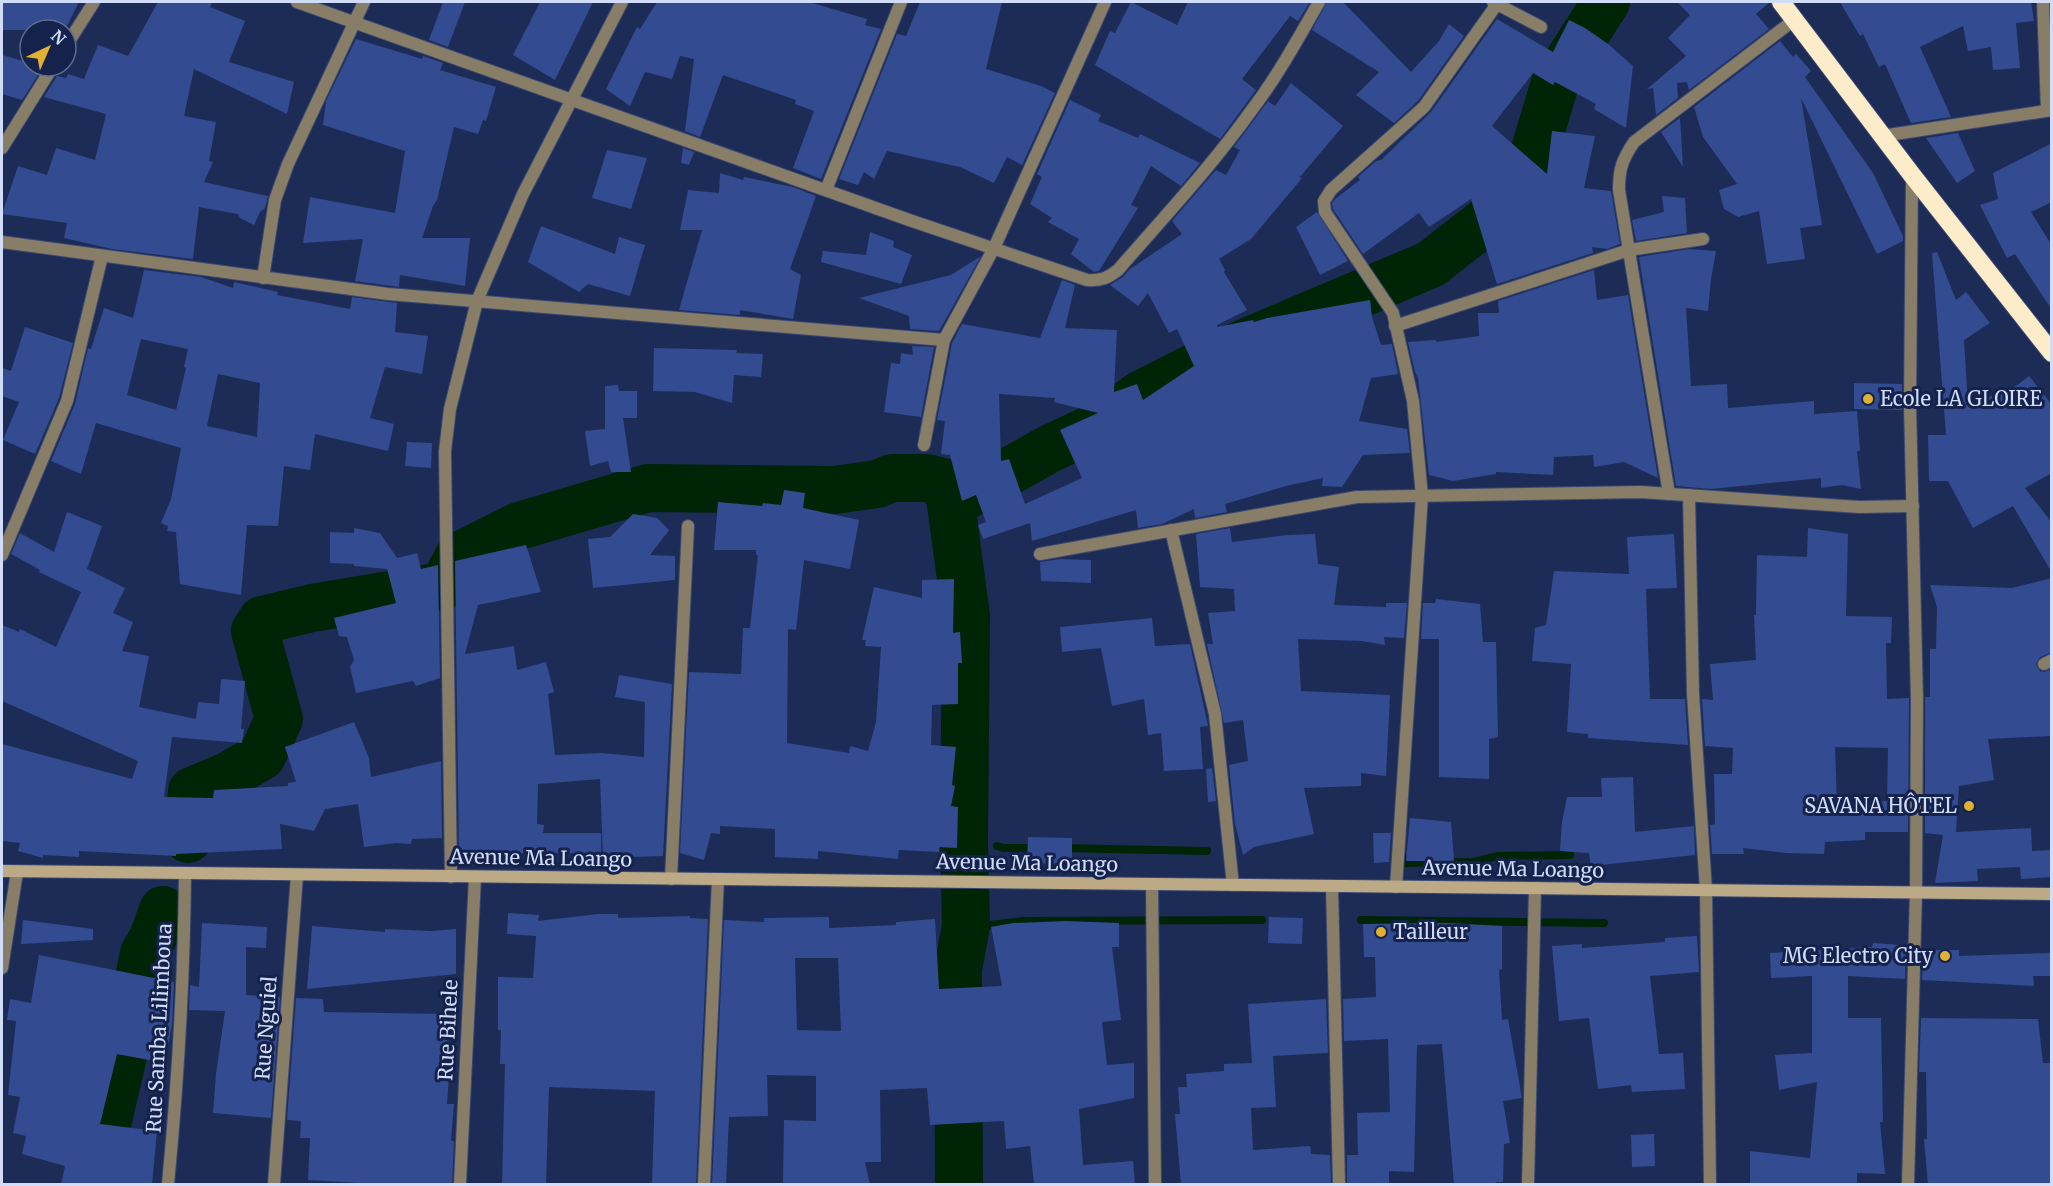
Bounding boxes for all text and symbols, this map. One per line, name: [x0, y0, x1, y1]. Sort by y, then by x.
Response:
north arrow: [18, 18, 78, 78]
text: N: [47, 26, 70, 49]
place label: Ecole LA GLOIRE: [1880, 386, 2043, 411]
marker: Ecole LA GLOIRE: [1861, 392, 1875, 406]
place label: SAVANA HÔTEL: [1804, 792, 1958, 818]
marker: SAVANA HÔTEL: [1962, 799, 1976, 813]
street label: Avenue Ma Loango: [449, 843, 633, 872]
street label: Avenue Ma Loango: [935, 848, 1119, 877]
street label: Avenue Ma Loango: [1421, 854, 1605, 883]
place label: Tailleur: [1393, 919, 1468, 944]
street label: Rue Samba Lilimboua: [141, 922, 176, 1133]
marker: Tailleur: [1374, 925, 1388, 939]
place label: MG Electro City: [1783, 943, 1933, 968]
marker: MG Electro City: [1938, 949, 1952, 963]
street label: Rue Nguiel: [249, 975, 282, 1081]
street label: Rue Bihele: [432, 979, 463, 1081]

